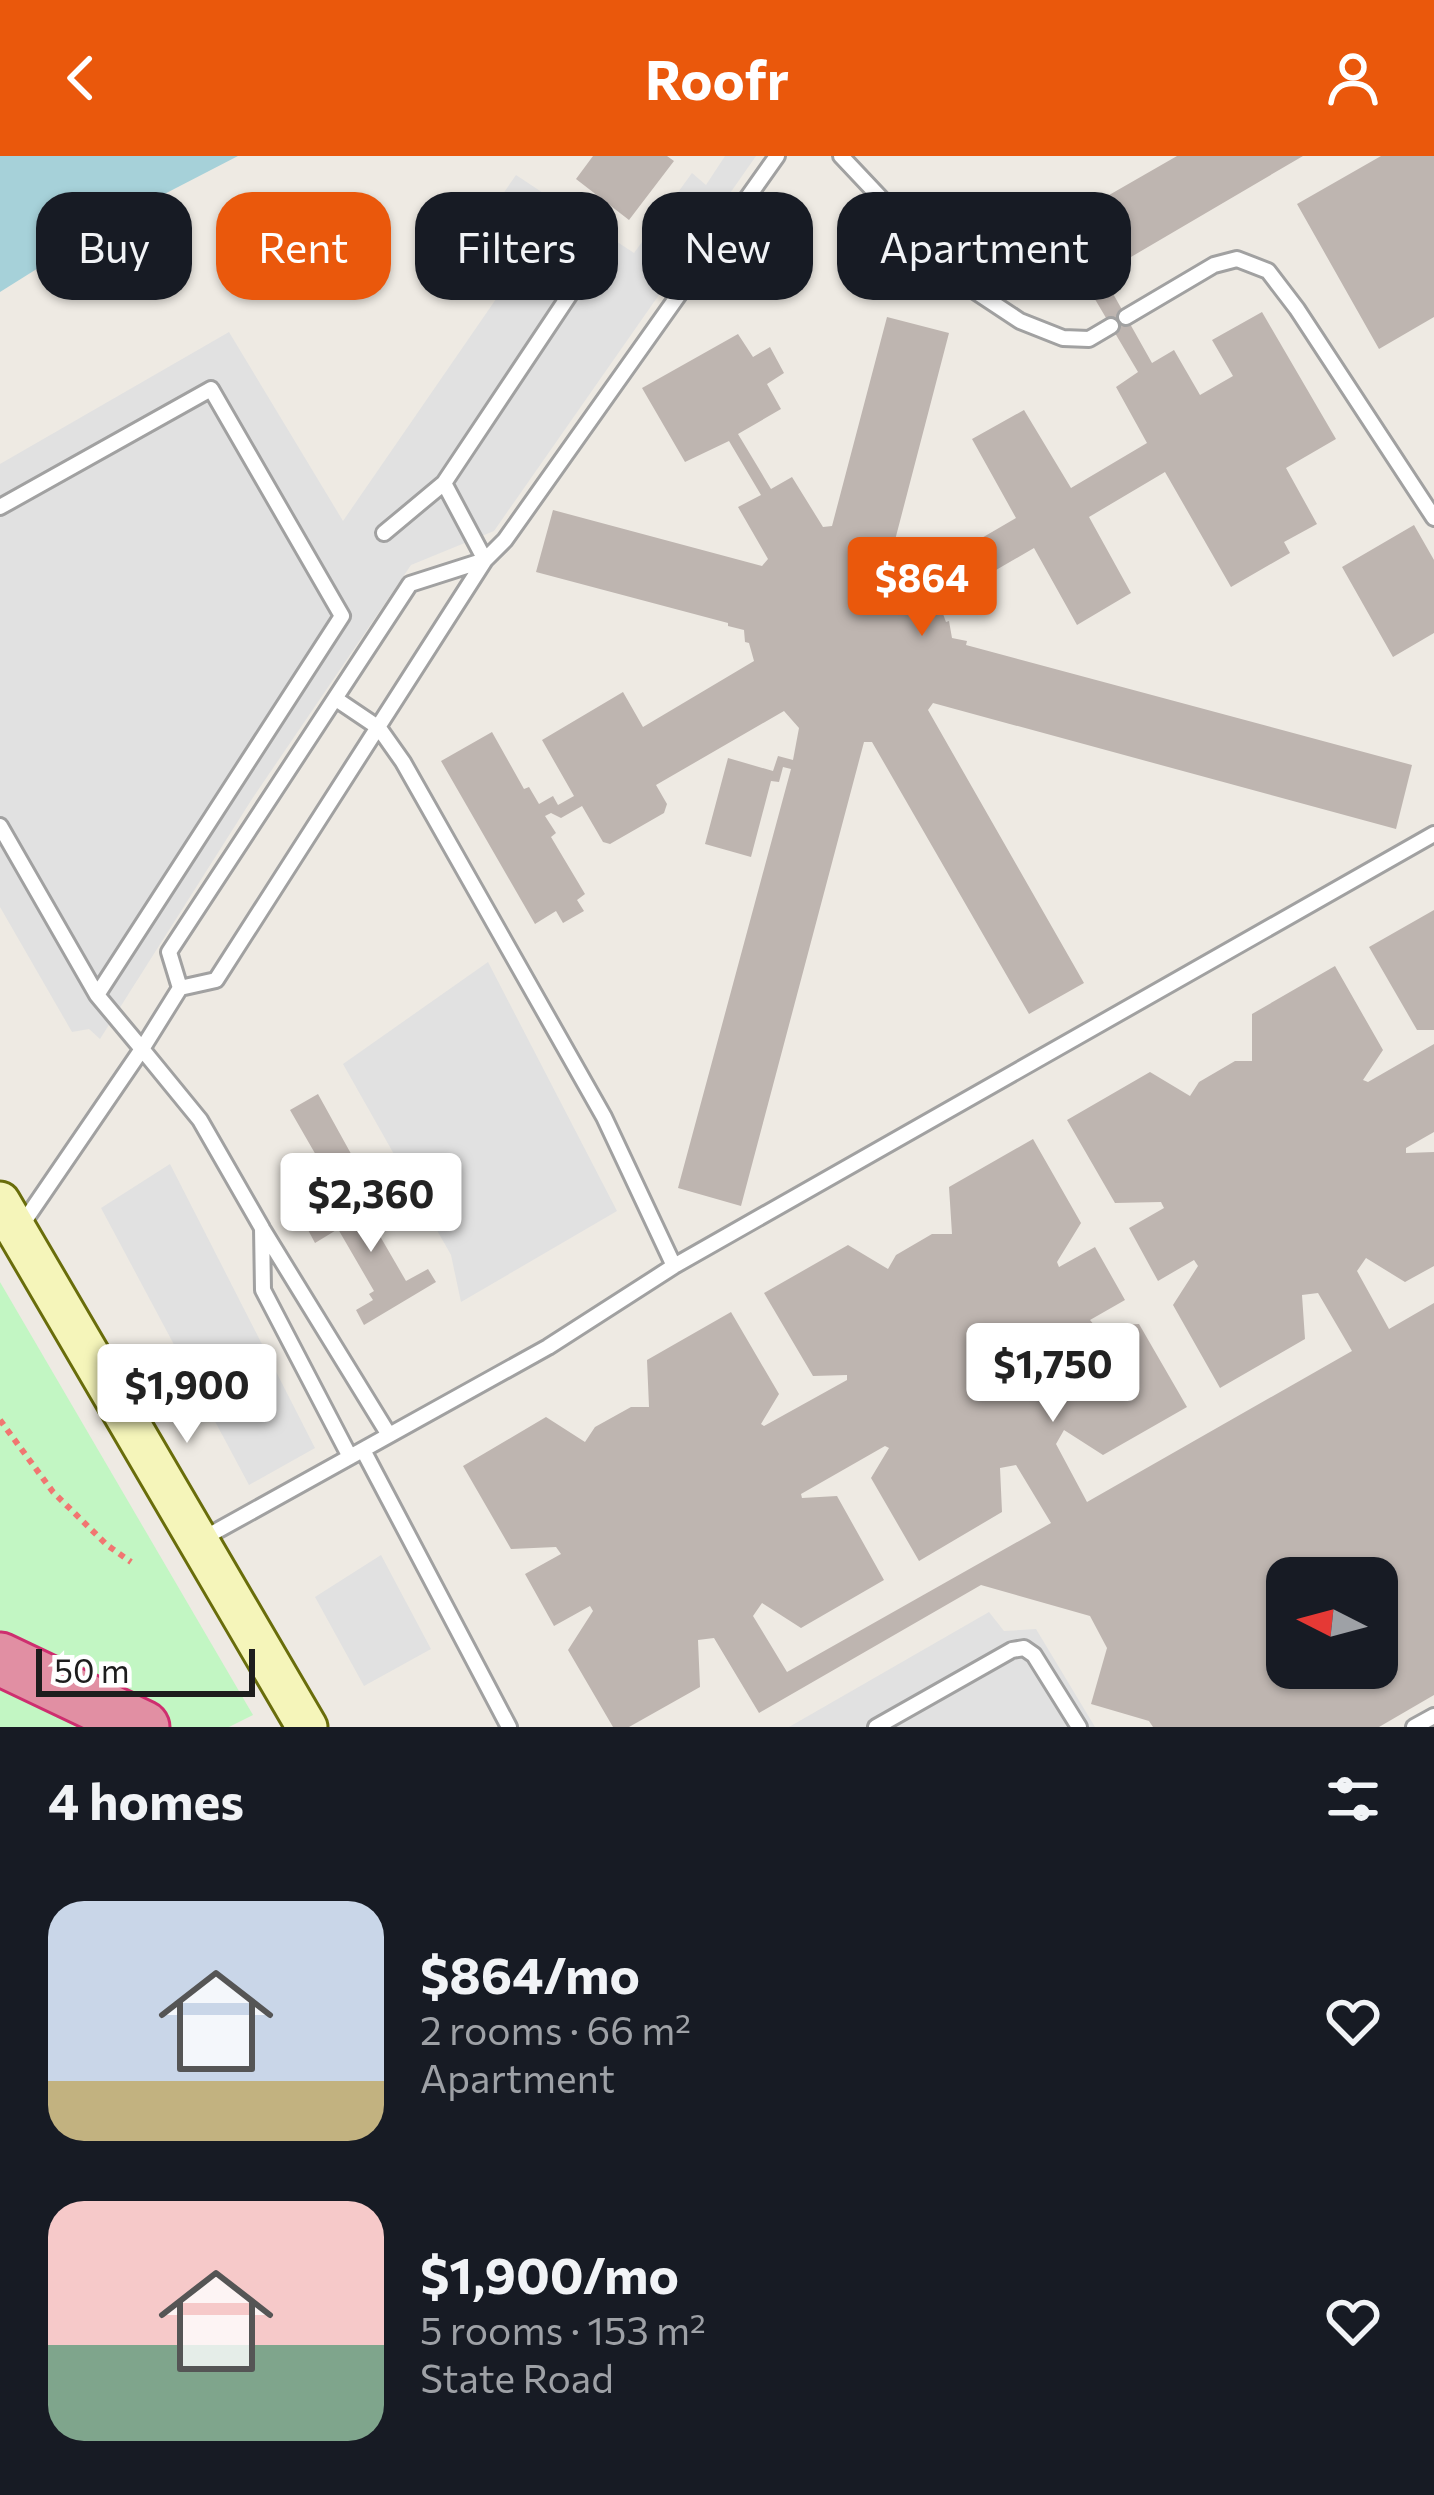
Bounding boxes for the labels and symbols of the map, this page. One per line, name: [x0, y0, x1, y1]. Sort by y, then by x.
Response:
pin: $864: [851, 537, 993, 639]
pin: $2,360: [273, 1153, 469, 1255]
pin: $1,750: [955, 1323, 1151, 1425]
pin: $1,900: [89, 1344, 285, 1446]
north arrow: [1266, 1557, 1398, 1689]
scale bar: [36, 1643, 255, 1696]

